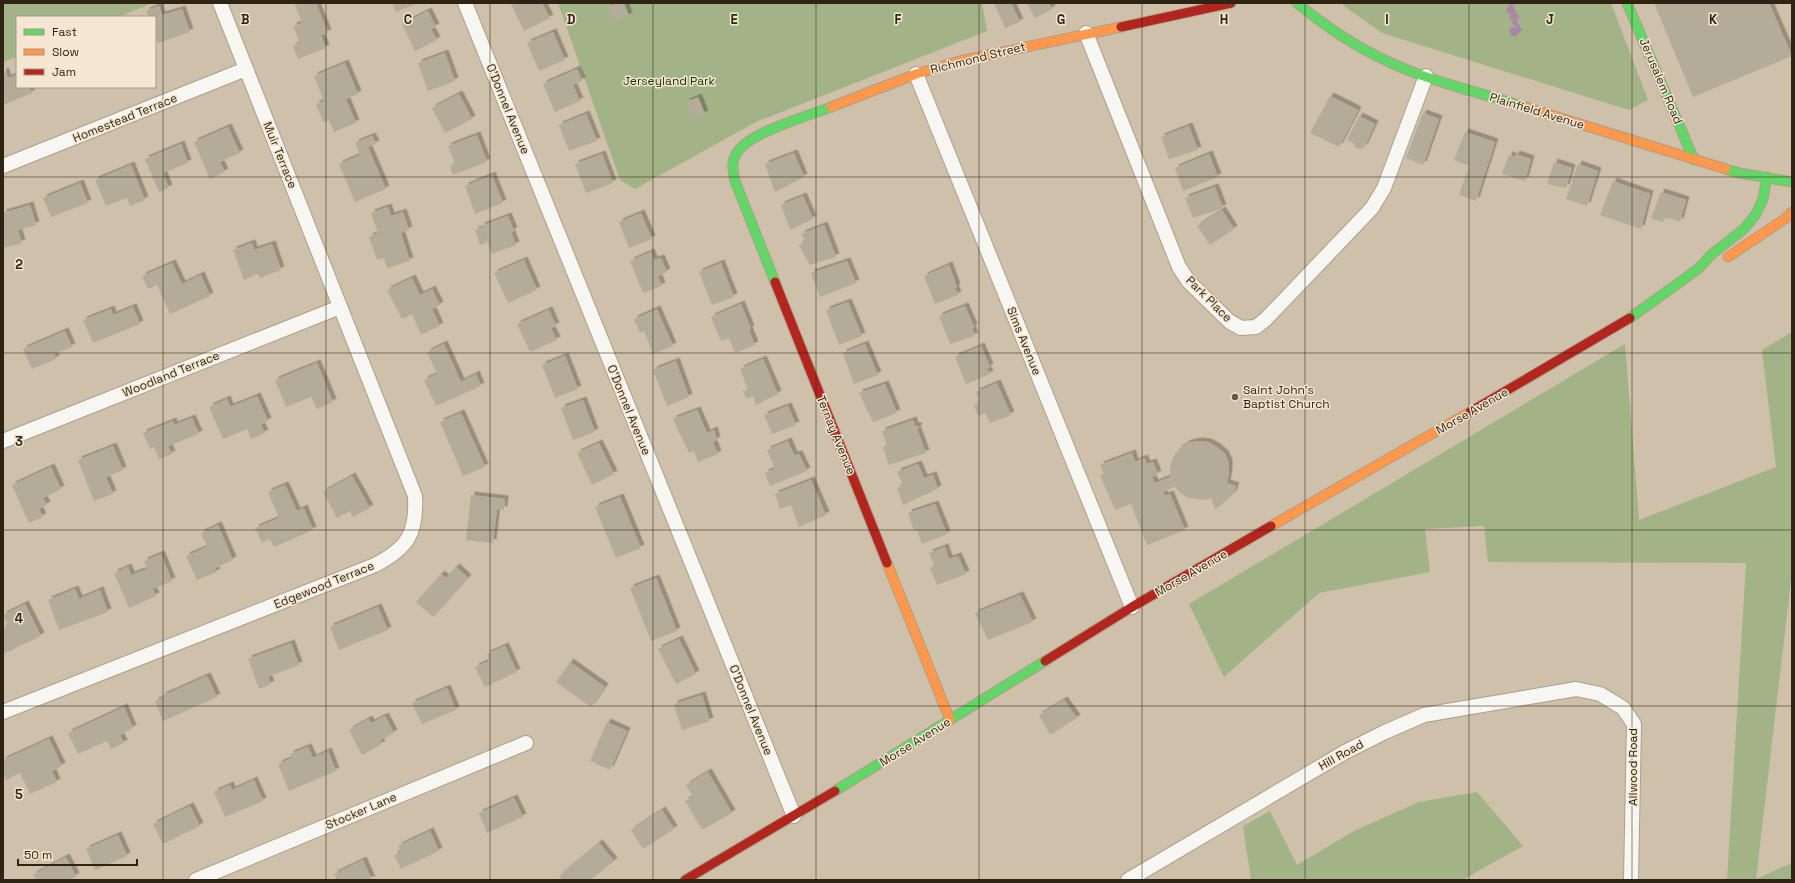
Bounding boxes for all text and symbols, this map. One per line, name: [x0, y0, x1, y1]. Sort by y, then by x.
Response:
text: B: [241, 11, 250, 28]
text: C: [404, 11, 412, 28]
text: D: [567, 11, 576, 28]
text: E: [730, 11, 738, 28]
text: F: [895, 11, 902, 28]
text: G: [1057, 11, 1065, 28]
text: H: [1220, 11, 1228, 28]
text: I: [1385, 11, 1389, 28]
text: J: [1546, 11, 1554, 28]
text: K: [1709, 11, 1718, 28]
legend: [16, 16, 156, 88]
text: Fast: [52, 24, 77, 40]
street label: Jerusalem Road: [1636, 36, 1686, 126]
street label: Richmond Street: [929, 38, 1027, 78]
text: Slow: [52, 44, 79, 60]
street label: O'Donnel Avenue: [483, 61, 533, 157]
text: Jam: [52, 64, 76, 80]
park label: Jerseyland Park: [623, 73, 716, 89]
street label: Plainfield Avenue: [1488, 89, 1586, 133]
street label: Homestead Terrace: [70, 90, 180, 146]
street label: Muir Terrace: [259, 119, 301, 191]
text: 2: [15, 256, 23, 273]
street label: Park Place: [1182, 272, 1236, 326]
street label: Sims Avenue: [1003, 305, 1045, 377]
street label: Woodland Terrace: [120, 347, 222, 401]
street label: O'Donnel Avenue: [604, 362, 654, 458]
place label: Saint John's Baptist Church: [1243, 382, 1330, 412]
street label: Morse Avenue: [1433, 384, 1511, 438]
marker: Saint John's Baptist Church: [1230, 392, 1240, 402]
street label: Ternay Avenue: [813, 393, 859, 477]
text: 3: [15, 433, 23, 450]
street label: Morse Avenue: [1152, 546, 1230, 600]
street label: Edgewood Terrace: [271, 558, 377, 612]
text: 4: [15, 610, 23, 627]
street label: O'Donnel Avenue: [726, 662, 776, 758]
street label: Morse Avenue: [876, 714, 954, 770]
street label: Allwood Road: [1625, 728, 1641, 806]
street label: Hill Road: [1316, 736, 1366, 774]
text: 5: [15, 786, 23, 803]
street label: Stocker Lane: [323, 789, 399, 833]
scale bar: [18, 841, 137, 867]
text: 50 m: [24, 847, 52, 863]

